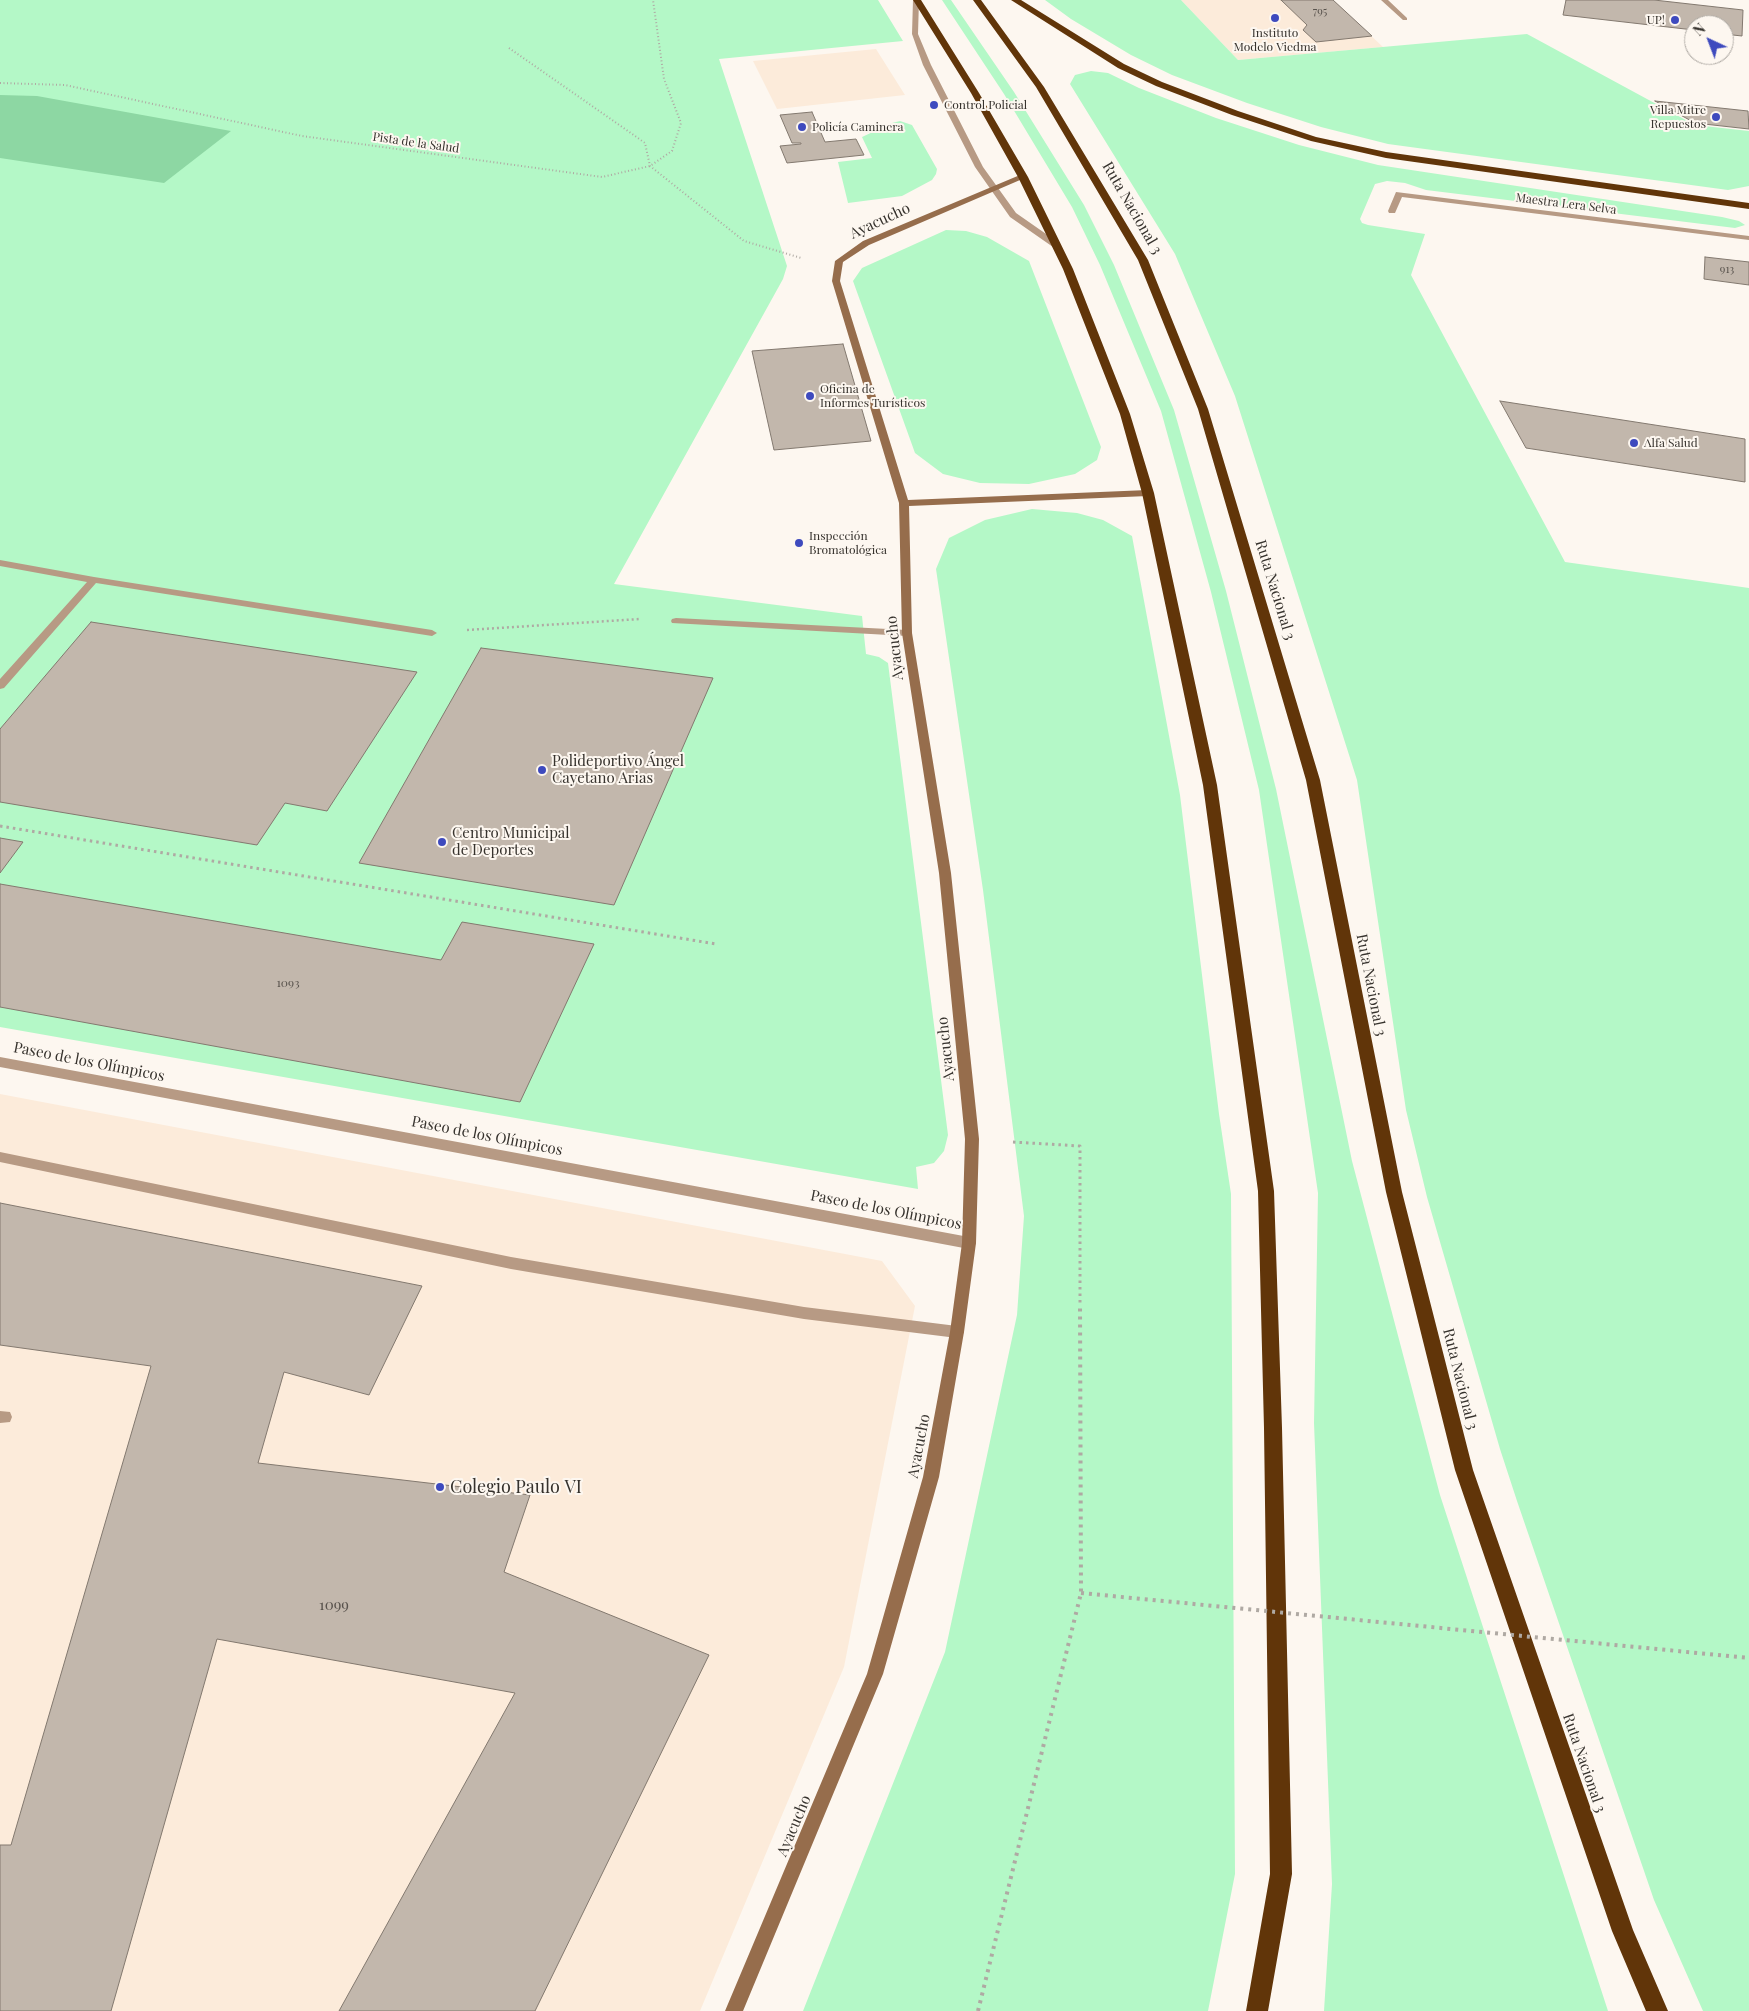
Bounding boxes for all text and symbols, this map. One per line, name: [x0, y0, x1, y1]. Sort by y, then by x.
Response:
house number: 795: [1313, 5, 1327, 19]
marker: Instituto Modelo Viedma: [1269, 12, 1281, 24]
place label: UP!: [1647, 13, 1665, 27]
marker: UP!: [1669, 14, 1681, 26]
north arrow: [1684, 15, 1734, 65]
text: N: [1689, 19, 1709, 40]
place label: Instituto Modelo Viedma: [1233, 26, 1317, 54]
place label: Control Policial: [944, 98, 1027, 112]
marker: Control Policial: [928, 99, 940, 111]
place label: Villa Mitre Repuestos: [1650, 103, 1706, 131]
marker: Villa Mitre Repuestos: [1710, 111, 1722, 123]
place label: Policía Caminera: [812, 120, 904, 134]
marker: Policía Caminera: [796, 121, 808, 133]
street label: Pista de la Salud: [372, 130, 460, 156]
street label: Ruta Nacional 3: [1098, 159, 1166, 257]
street label: Maestra Lera Selva: [1515, 191, 1617, 217]
street label: Ayacucho: [847, 199, 913, 243]
house number: 913: [1720, 263, 1734, 277]
place label: Oficina de Informes Turísticos: [820, 382, 925, 410]
marker: Oficina de Informes Turísticos: [804, 390, 816, 402]
place label: Alfa Salud: [1644, 436, 1698, 450]
marker: Alfa Salud: [1628, 437, 1640, 449]
place label: Inspección Bromatológica: [809, 529, 887, 557]
marker: Inspección Bromatológica: [793, 537, 805, 549]
street label: Ruta Nacional 3: [1251, 538, 1299, 642]
street label: Ayacucho: [883, 615, 907, 681]
place label: Polideportivo Ángel Cayetano Arias: [552, 752, 684, 787]
marker: Polideportivo Ángel Cayetano Arias: [536, 764, 548, 776]
place label: Centro Municipal de Deportes: [452, 824, 570, 859]
marker: Centro Municipal de Deportes: [436, 836, 448, 848]
street label: Ruta Nacional 3: [1352, 932, 1390, 1038]
house number: 1093: [276, 976, 300, 990]
street label: Ayacucho: [934, 1016, 958, 1082]
street label: Paseo de los Olímpicos: [12, 1039, 166, 1085]
street label: Paseo de los Olímpicos: [410, 1113, 564, 1159]
street label: Paseo de los Olímpicos: [809, 1187, 963, 1233]
street label: Ruta Nacional 3: [1439, 1326, 1481, 1432]
street label: Ayacucho: [904, 1413, 934, 1479]
place label: Colegio Paulo VI: [450, 1476, 582, 1498]
marker: Colegio Paulo VI: [434, 1481, 446, 1493]
house number: 1099: [319, 1596, 349, 1614]
street label: Ruta Nacional 3: [1559, 1711, 1609, 1815]
street label: Ayacucho: [773, 1793, 815, 1859]

